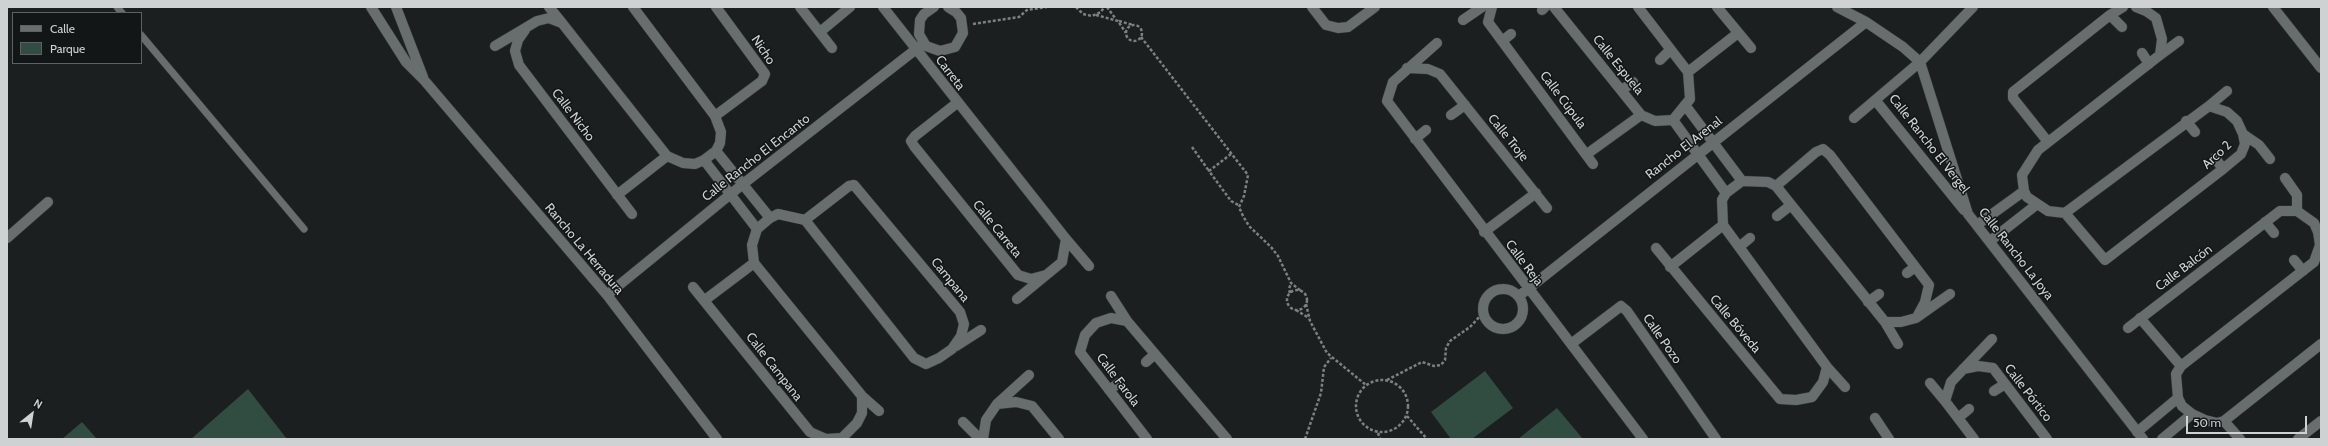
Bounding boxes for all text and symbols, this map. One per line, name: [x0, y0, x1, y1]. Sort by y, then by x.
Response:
legend: [12, 12, 142, 64]
text: Calle: [50, 21, 75, 36]
street label: Nicho: [748, 32, 778, 68]
street label: Calle Espuela: [1589, 32, 1647, 98]
text: Parque: [50, 41, 85, 56]
street label: Carreta: [932, 53, 968, 93]
street label: Calle Cúpula: [1536, 68, 1590, 132]
street label: Calle Nicho: [548, 86, 598, 144]
street label: Calle Rancho El Vergel: [1885, 91, 1973, 197]
street label: Calle Rancho El Encanto: [699, 111, 813, 205]
street label: Calle Troje: [1484, 111, 1532, 165]
street label: Rancho El Arenal: [1643, 113, 1725, 183]
street label: Arco 2: [2199, 137, 2235, 173]
street label: Calle Carreta: [969, 197, 1025, 261]
street label: Rancho La Herradura: [541, 200, 627, 298]
street label: Calle Rancho La Joya: [1975, 205, 2057, 303]
street label: Calle Reja: [1502, 237, 1546, 289]
street label: Calle Balcón: [2152, 242, 2216, 294]
street label: Campana: [927, 255, 973, 305]
street label: Calle Bóveda: [1706, 292, 1764, 356]
street label: Calle Pozo: [1639, 311, 1685, 367]
street label: Calle Campana: [742, 330, 806, 404]
street label: Calle Farola: [1093, 350, 1143, 410]
street label: Calle Pórtico: [2001, 361, 2055, 425]
north arrow: [12, 394, 52, 434]
text: N: [31, 396, 45, 412]
scale bar: [2188, 408, 2309, 434]
text: 50 m: [2193, 415, 2221, 430]

